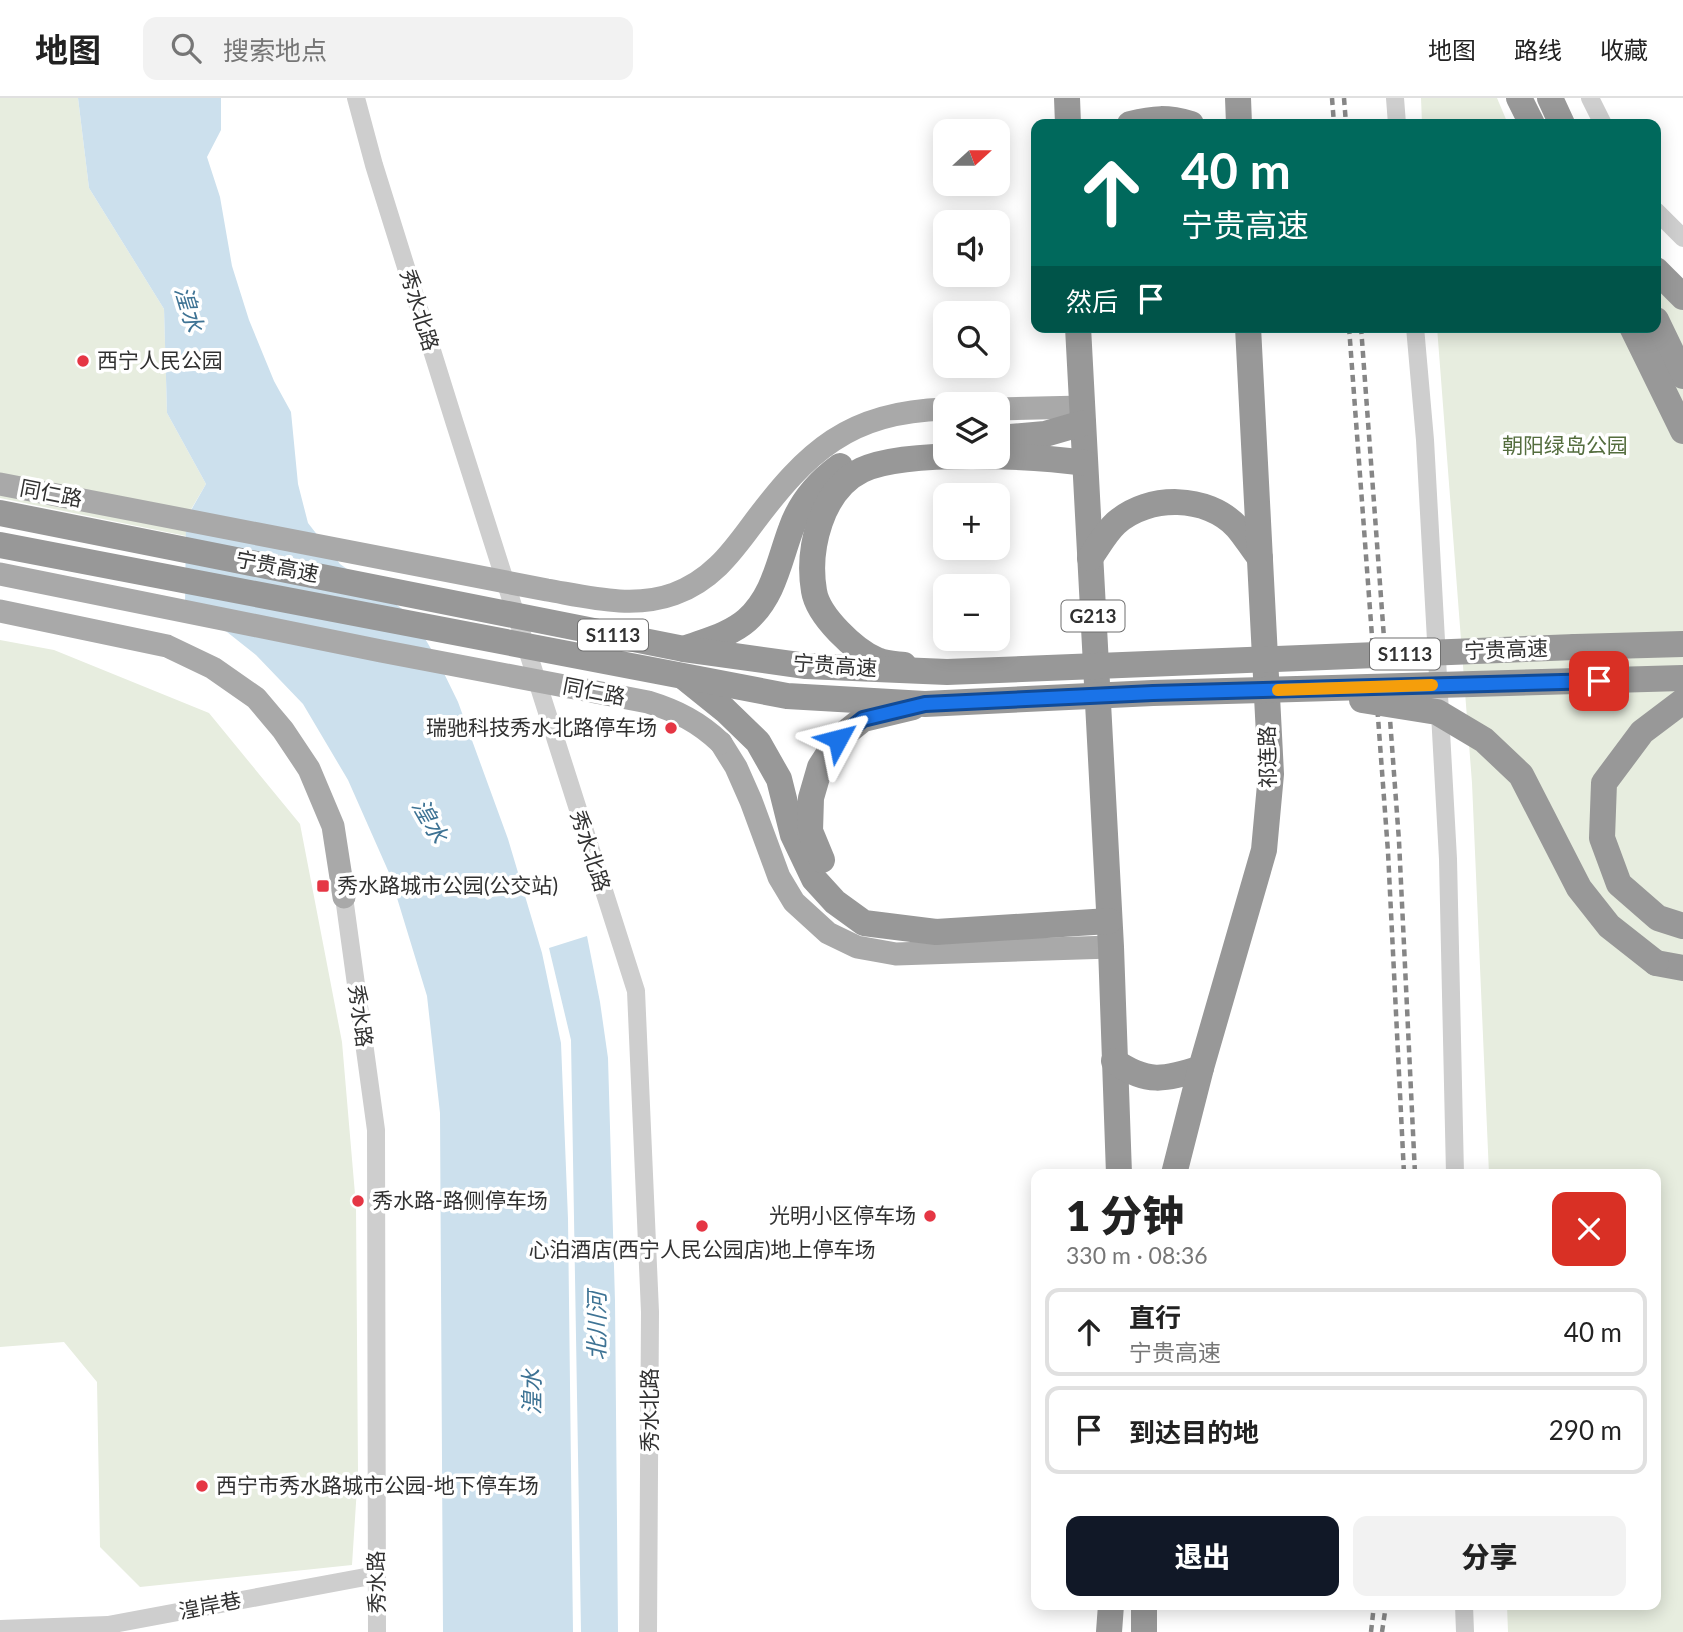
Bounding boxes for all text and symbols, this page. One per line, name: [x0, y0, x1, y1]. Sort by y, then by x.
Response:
search box: [143, 17, 633, 80]
text: 地图: [35, 29, 101, 69]
icon: search: [167, 29, 205, 67]
text: 搜索地点: [223, 34, 327, 66]
text: 地图: [1428, 35, 1476, 64]
text: 路线: [1514, 35, 1562, 64]
text: 收藏: [1600, 35, 1648, 64]
north arrow: [933, 119, 1010, 196]
map controls: [933, 119, 1010, 651]
text: 40 m: [1181, 141, 1291, 199]
icon: ahead: [1066, 147, 1157, 238]
text: 宁贵高速: [1181, 205, 1309, 244]
button: sound: [933, 210, 1010, 287]
street label: 秀水北路: [396, 266, 445, 353]
icon: arrive: [1132, 280, 1170, 318]
water label: 湟水: [170, 283, 210, 336]
text: 然后: [1066, 285, 1118, 317]
button: search: [933, 301, 1010, 378]
place label: 西宁人民公园: [97, 347, 223, 372]
marker: 西宁人民公园: [75, 353, 91, 369]
button: layers: [933, 392, 1010, 469]
park label: 朝阳绿岛公园: [1502, 432, 1628, 457]
street label: 同仁路: [18, 474, 85, 511]
button: +: [933, 483, 1010, 560]
street label: 宁贵高速: [234, 545, 321, 586]
button: −: [933, 574, 1010, 651]
road number: G213: [1062, 601, 1124, 632]
road number: S1113: [578, 620, 648, 650]
street label: 宁贵高速: [1464, 635, 1548, 662]
road number: S1113: [1370, 638, 1440, 670]
street label: 宁贵高速: [792, 649, 878, 680]
pin: [1569, 651, 1629, 711]
icon: arrive: [1580, 662, 1618, 700]
street label: 同仁路: [561, 672, 628, 709]
position arrow: [801, 702, 875, 776]
place label: 瑞驰科技秀水北路停车场: [426, 714, 657, 739]
marker: 瑞驰科技秀水北路停车场: [663, 720, 679, 736]
street label: 祁连路: [1253, 725, 1280, 789]
water label: 湟水: [407, 794, 455, 848]
street label: 秀水北路: [567, 807, 616, 894]
place label: 秀水路城市公园(公交站): [337, 872, 558, 897]
marker: 秀水路城市公园(公交站): [315, 878, 331, 894]
street label: 秀水路: [345, 983, 378, 1049]
place label: 秀水路-路侧停车场: [372, 1187, 548, 1212]
text: 1 分钟: [1066, 1190, 1184, 1240]
button: close: [1552, 1192, 1626, 1266]
marker: 秀水路-路侧停车场: [350, 1193, 366, 1209]
place label: 光明小区停车场: [769, 1202, 916, 1227]
marker: 光明小区停车场: [922, 1208, 938, 1224]
marker: 心泊酒店(西宁人民公园店)地上停车场: [694, 1218, 710, 1234]
place label: 心泊酒店(西宁人民公园店)地上停车场: [528, 1236, 876, 1261]
text: 330 m · 08:36: [1066, 1241, 1208, 1269]
water label: 北川河: [582, 1288, 610, 1361]
text: 直行: [1129, 1301, 1181, 1333]
icon: ahead: [1070, 1313, 1108, 1351]
text: 40 m: [1564, 1316, 1622, 1348]
text: 宁贵高速: [1129, 1338, 1221, 1366]
water label: 湟水: [517, 1368, 545, 1415]
street label: 秀水北路: [636, 1368, 661, 1452]
icon: arrive: [1070, 1411, 1108, 1449]
text: 290 m: [1549, 1414, 1622, 1446]
text: 到达目的地: [1129, 1416, 1259, 1448]
place label: 西宁市秀水路城市公园-地下停车场: [216, 1472, 539, 1497]
marker: 西宁市秀水路城市公园-地下停车场: [194, 1478, 210, 1494]
button: 退出: [1066, 1516, 1339, 1596]
button: 分享: [1353, 1516, 1626, 1596]
street label: 秀水路: [362, 1550, 389, 1614]
street label: 湟岸巷: [176, 1586, 243, 1623]

